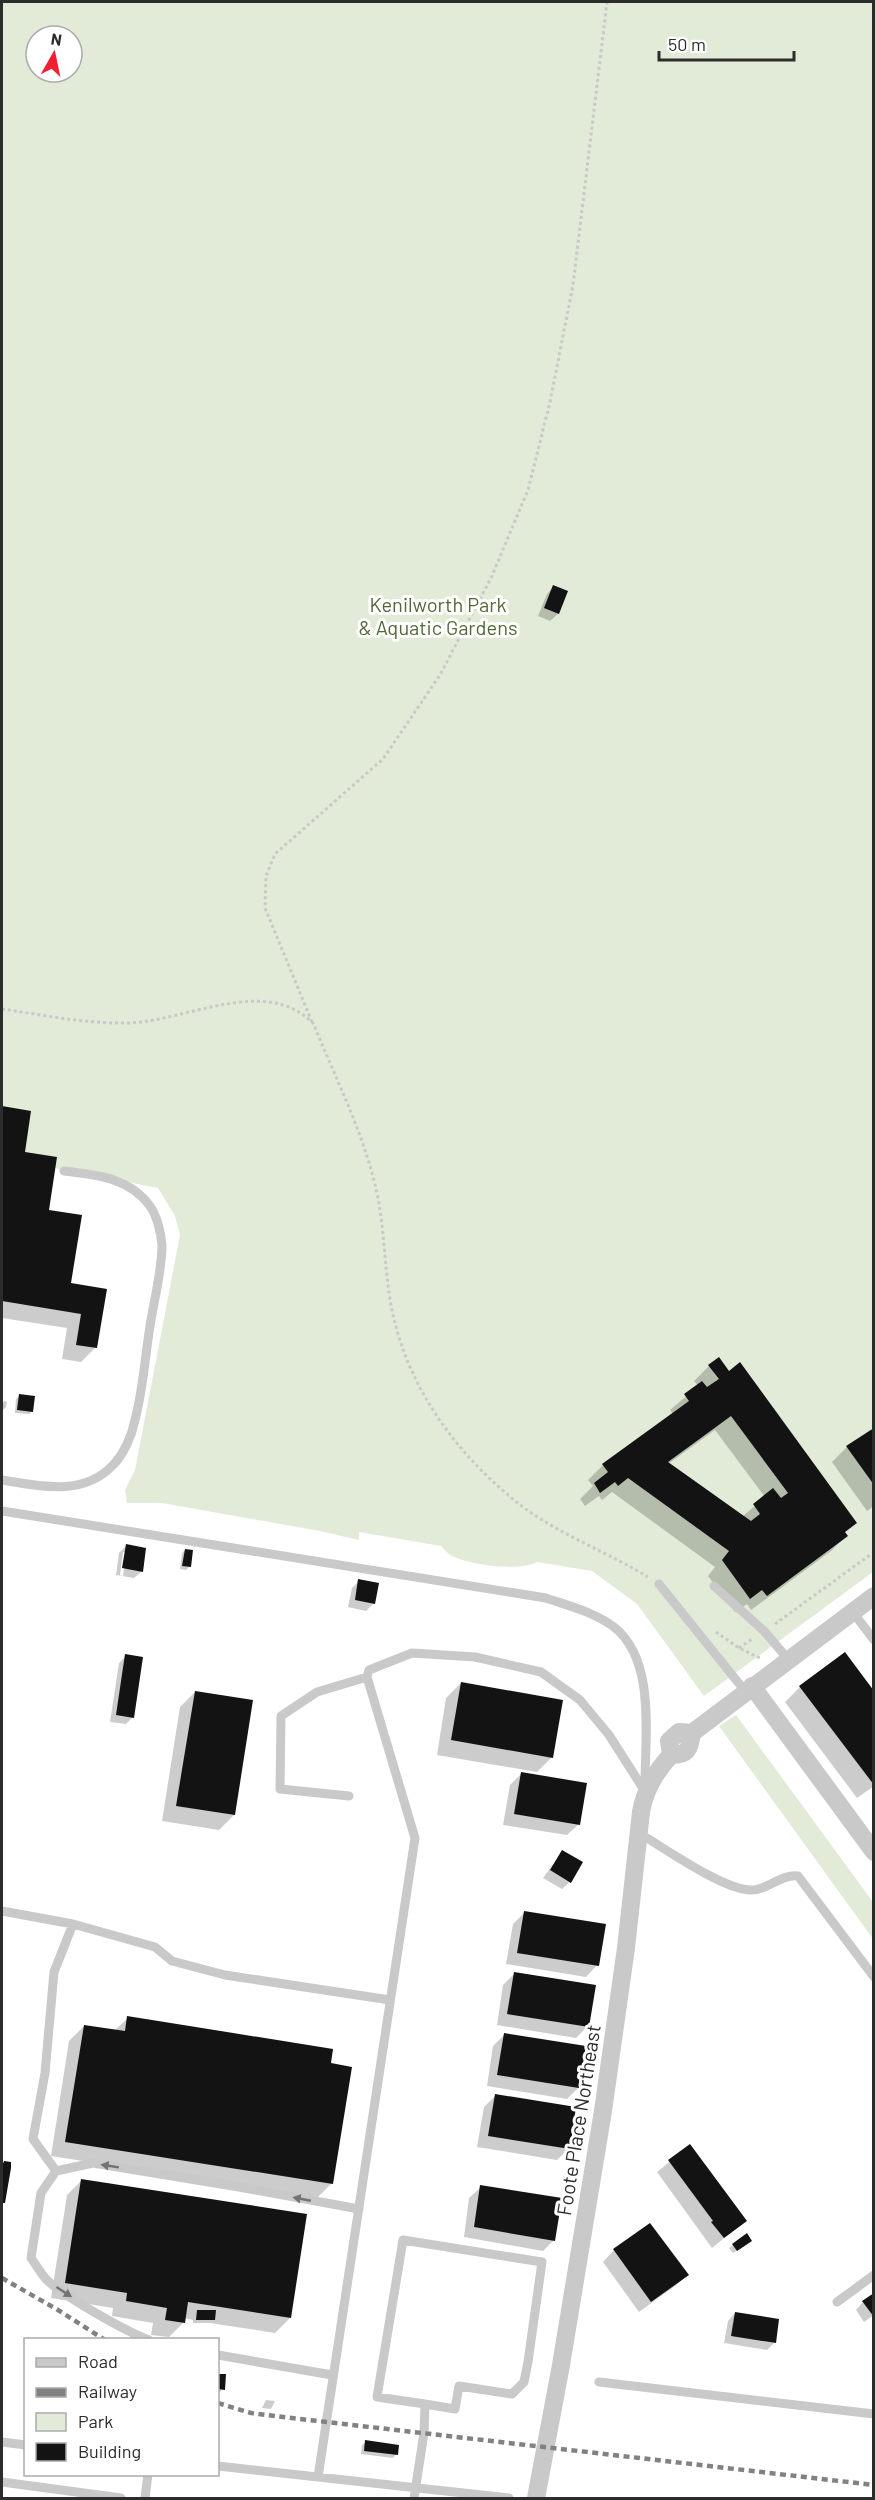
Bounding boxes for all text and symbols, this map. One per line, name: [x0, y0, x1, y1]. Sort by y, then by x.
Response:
north arrow: [24, 24, 84, 84]
scale bar: [659, 24, 794, 62]
text: N: [50, 28, 63, 49]
text: 50 m: [668, 33, 706, 55]
park label: Kenilworth Park & Aquatic Gardens: [358, 592, 518, 639]
street label: Foote Place Northeast: [551, 2023, 605, 2217]
one-way arrow: [100, 2161, 119, 2170]
one-way arrow: [292, 2194, 311, 2203]
one-way arrow: [56, 2286, 73, 2297]
legend: [24, 2338, 219, 2476]
text: Road: [78, 2350, 118, 2372]
text: Railway: [78, 2380, 137, 2402]
text: Park: [78, 2410, 113, 2432]
text: Building: [78, 2440, 141, 2462]

